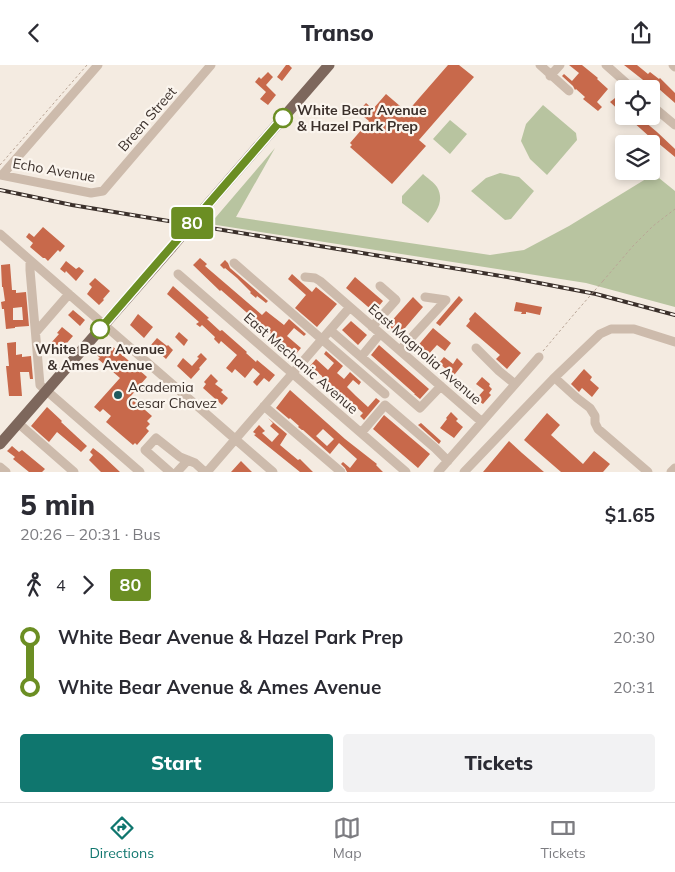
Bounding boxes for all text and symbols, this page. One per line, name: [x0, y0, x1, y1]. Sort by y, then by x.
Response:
icon: back: [20, 19, 48, 47]
text: Transo: [301, 19, 374, 47]
icon: share: [627, 19, 655, 47]
map controls: [615, 80, 660, 180]
button: locate: [615, 80, 660, 125]
street label: Breen Street: [114, 83, 180, 155]
place label: White Bear Avenue & Hazel Park Prep: [297, 101, 427, 135]
marker: White Bear Avenue & Hazel Park Prep: [273, 108, 293, 128]
button: layers: [615, 135, 660, 180]
street label: Echo Avenue: [11, 154, 97, 186]
line badge: 80: [170, 207, 214, 239]
text: 80: [181, 211, 203, 234]
street label: East Magnolia Avenue: [365, 300, 485, 408]
street label: East Mechanic Avenue: [240, 308, 362, 418]
marker: White Bear Avenue & Ames Avenue: [90, 319, 110, 339]
place label: White Bear Avenue & Ames Avenue: [35, 340, 165, 374]
place label: Academia Cesar Chavez: [128, 378, 217, 412]
marker: Academia Cesar Chavez: [112, 389, 124, 401]
text: 5 min: [20, 487, 95, 522]
text: $1.65: [605, 503, 655, 527]
text: 20:26 – 20:31 · Bus: [20, 524, 161, 544]
icon: walk: [20, 571, 48, 599]
icon: forward: [74, 571, 102, 599]
text: 80: [120, 573, 141, 596]
text: 4: [56, 575, 66, 595]
text: White Bear Avenue & Hazel Park Prep: [58, 625, 403, 649]
text: 20:30: [613, 627, 655, 647]
text: White Bear Avenue & Ames Avenue: [58, 675, 381, 699]
text: 20:31: [613, 677, 655, 697]
button: Start: [20, 734, 333, 792]
button: Tickets: [343, 734, 655, 792]
tab: Directions: [89, 814, 154, 862]
tab: Map: [333, 814, 362, 862]
tab: Tickets: [540, 814, 586, 862]

